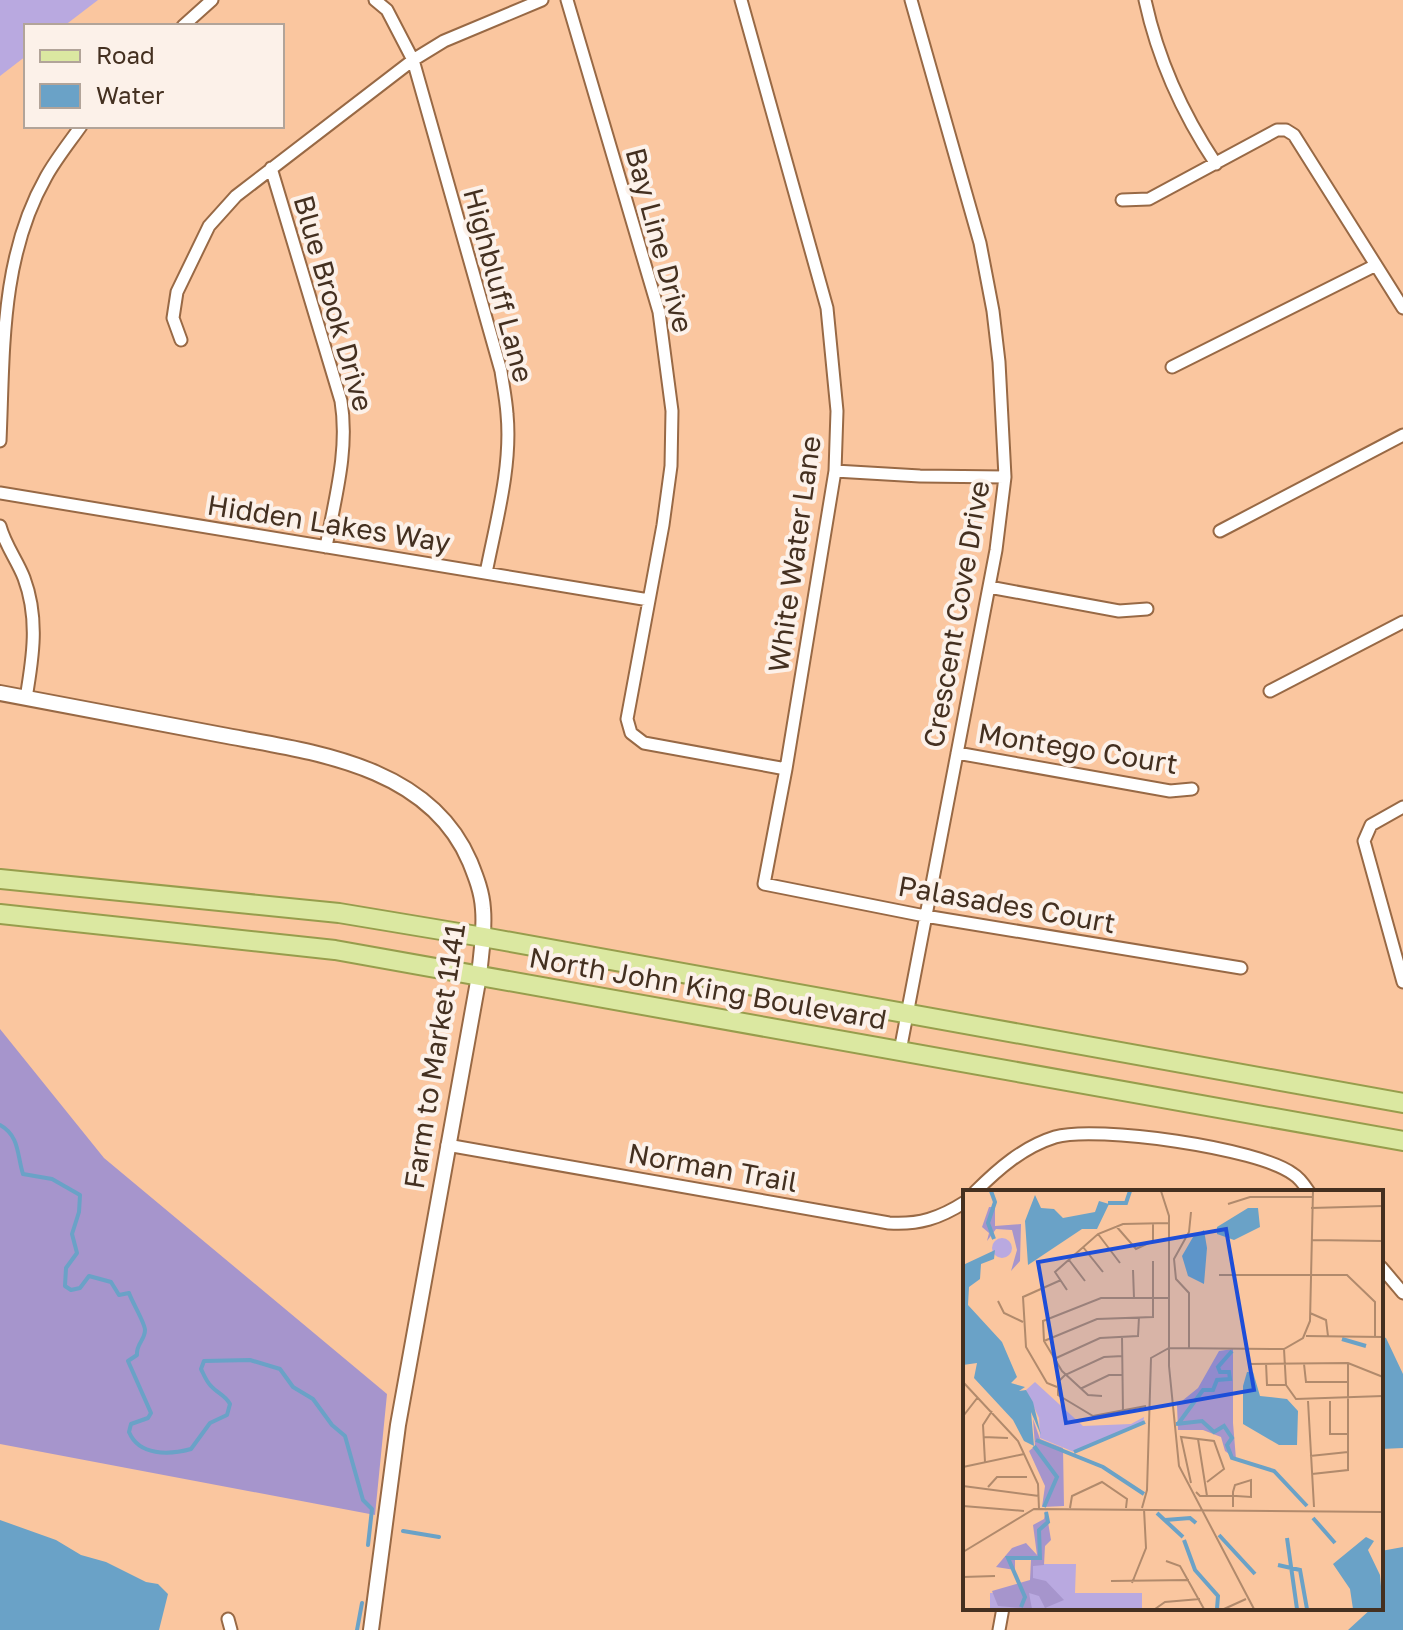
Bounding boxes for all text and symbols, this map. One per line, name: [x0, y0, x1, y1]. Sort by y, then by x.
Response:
legend: [24, 24, 284, 128]
text: Road: [96, 40, 155, 69]
text: Water: [96, 80, 164, 109]
street label: Bay Line Drive: [619, 144, 701, 336]
street label: Highbluff Lane: [457, 184, 541, 386]
street label: Blue Brook Drive: [287, 191, 381, 415]
street label: White Water Lane: [761, 434, 827, 674]
street label: Crescent Cove Drive: [916, 478, 996, 750]
street label: Hidden Lakes Way: [205, 487, 453, 559]
street label: Montego Court: [976, 716, 1180, 780]
street label: Palasades Court: [896, 869, 1118, 939]
street label: Farm to Market 1141: [397, 921, 471, 1191]
street label: North John King Boulevard: [527, 940, 889, 1036]
street label: Norman Trail: [626, 1136, 800, 1198]
inset map: [963, 1190, 1383, 1610]

